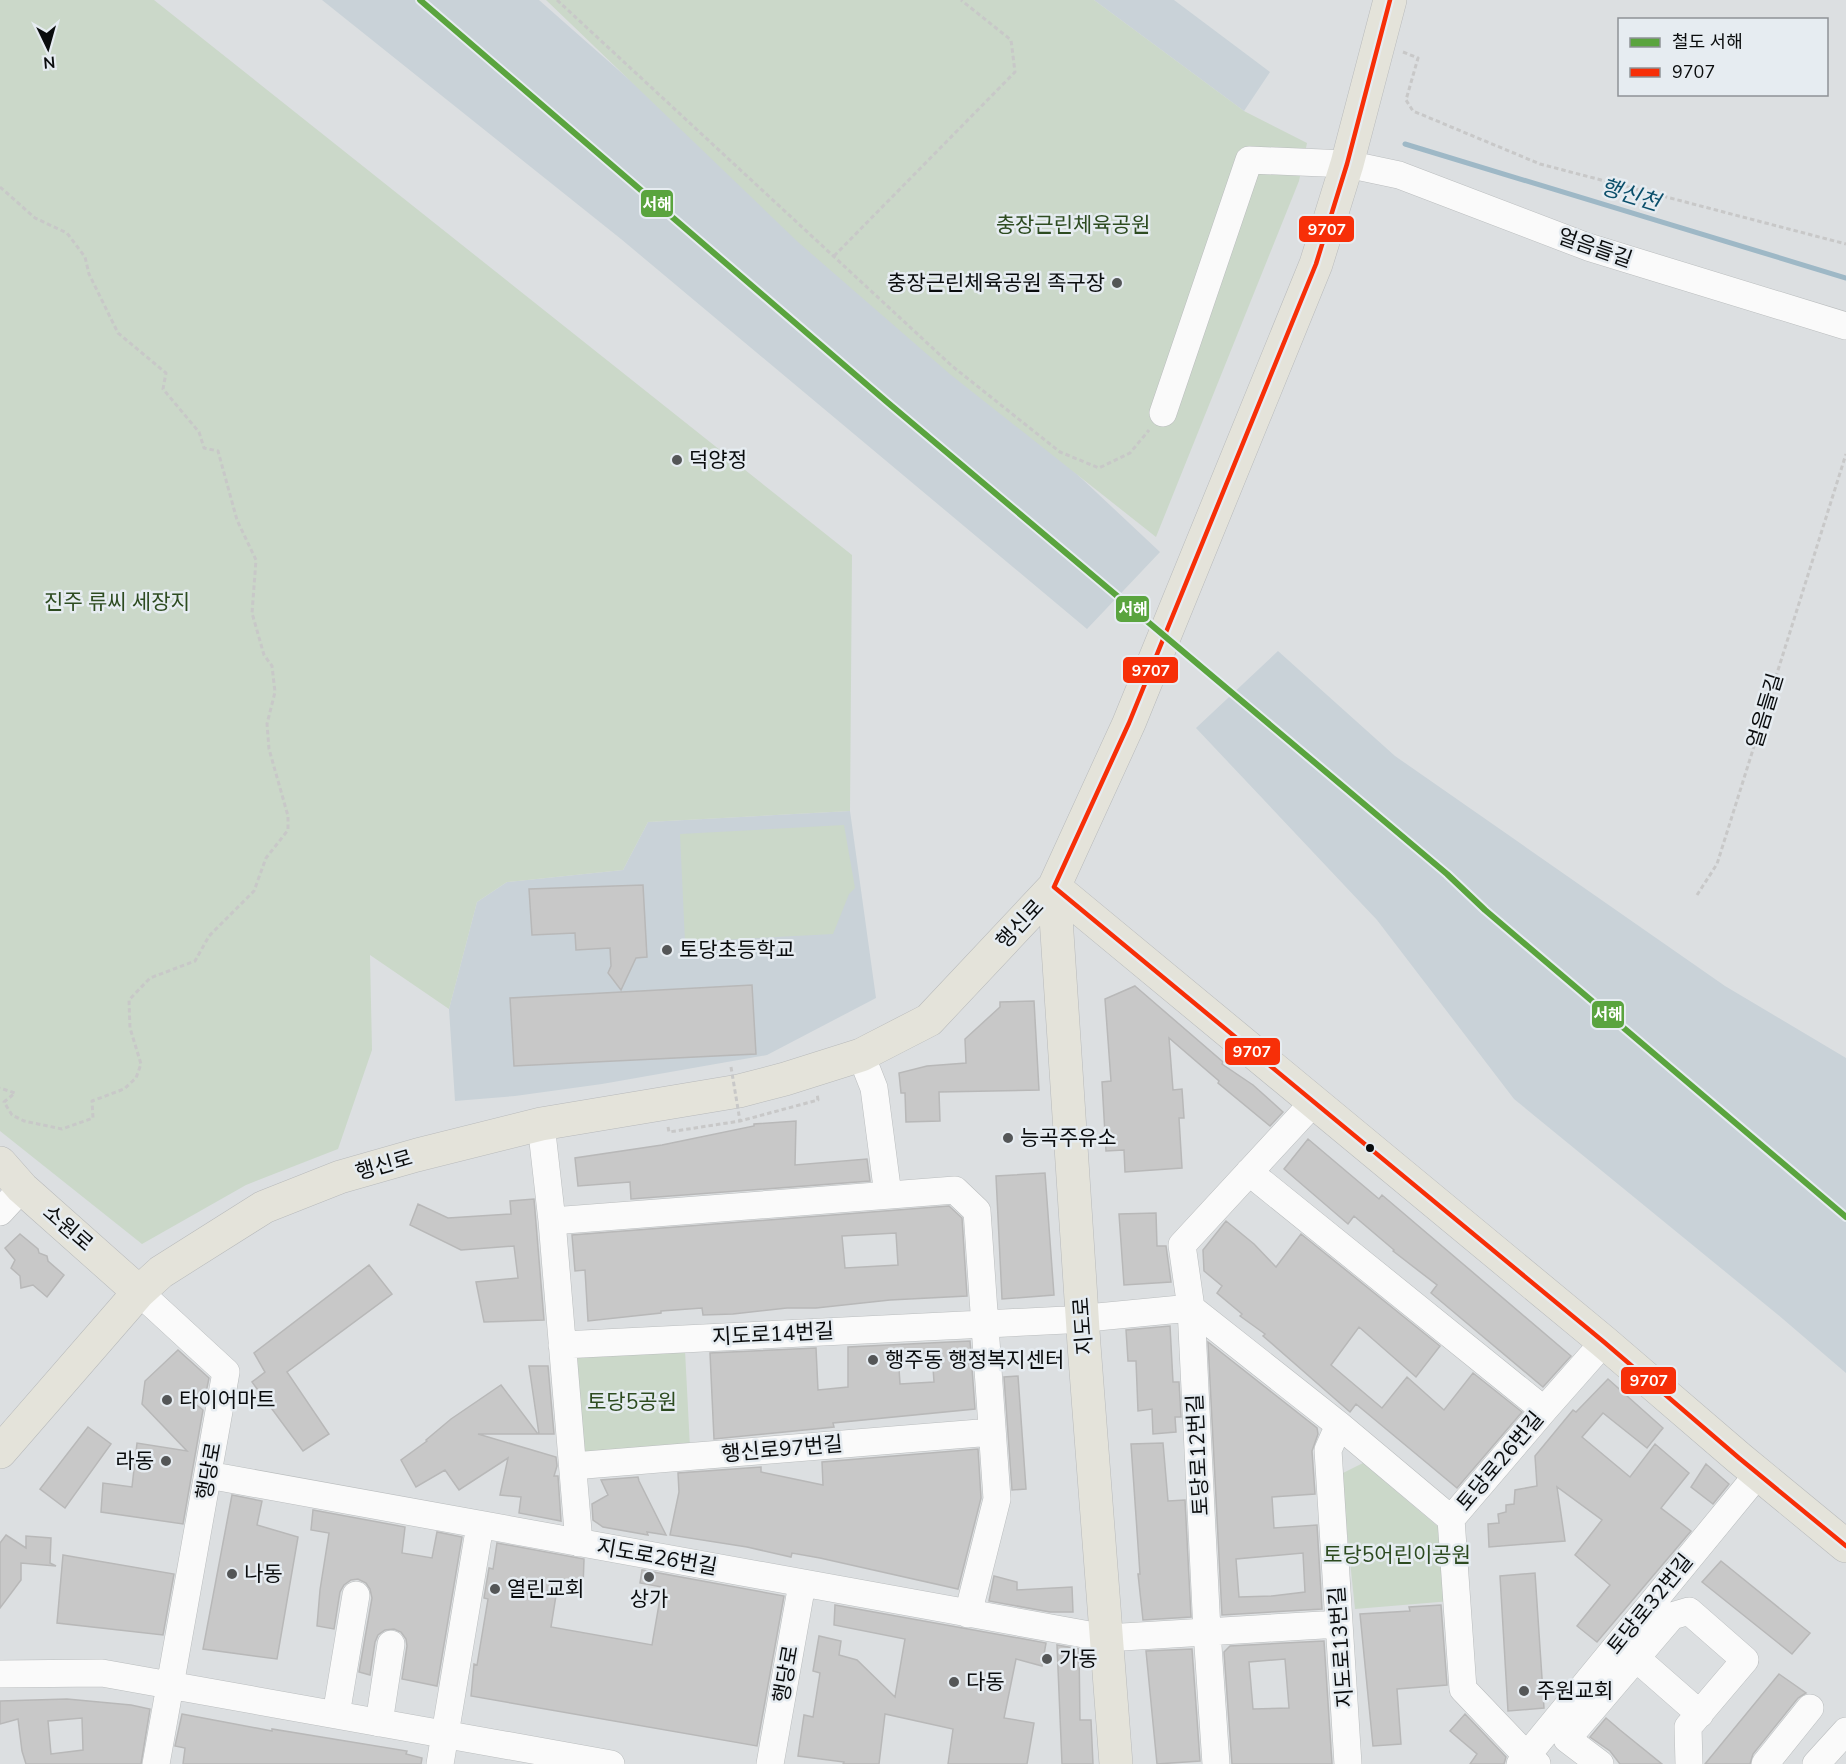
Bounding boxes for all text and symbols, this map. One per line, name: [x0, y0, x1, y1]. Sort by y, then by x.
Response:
north arrow: [18, 18, 78, 78]
legend: [1618, 18, 1828, 96]
text: 철도 서해: [1672, 30, 1743, 54]
text: N: [42, 50, 56, 73]
text: 9707: [1672, 60, 1715, 84]
water label: 행신천: [1597, 172, 1666, 219]
line badge: 서해: [640, 189, 674, 218]
text: 서해: [642, 194, 672, 216]
park label: 충장근린체육공원: [996, 211, 1150, 239]
line badge: 9707: [1298, 215, 1355, 243]
text: 9707: [1308, 219, 1346, 241]
street label: 얼음들길: [1554, 222, 1636, 274]
place label: 충장근린체육공원 족구장: [887, 269, 1105, 297]
marker: 충장근린체육공원 족구장: [1110, 276, 1124, 290]
place label: 덕양정: [689, 446, 747, 474]
marker: 덕양정: [670, 453, 684, 467]
park label: 진주 류씨 세장지: [44, 588, 190, 616]
line badge: 서해: [1115, 595, 1150, 623]
text: 서해: [1118, 599, 1148, 621]
line badge: 9707: [1122, 656, 1179, 684]
text: 9707: [1132, 660, 1170, 682]
street label: 얼음들길: [1740, 670, 1790, 752]
street label: 행신로: [990, 893, 1050, 955]
place label: 토당초등학교: [679, 936, 795, 964]
marker: 토당초등학교: [660, 943, 674, 957]
line badge: 서해: [1591, 1000, 1625, 1029]
text: 서해: [1593, 1004, 1623, 1026]
line badge: 9707: [1224, 1037, 1281, 1066]
text: 9707: [1233, 1041, 1271, 1063]
place label: 능곡주유소: [1020, 1124, 1117, 1152]
marker: 능곡주유소: [1001, 1131, 1015, 1145]
unlabelled marker: [1364, 1142, 1376, 1154]
street label: 행신로: [352, 1144, 416, 1186]
street label: 소원로: [37, 1198, 99, 1258]
street label: 지도로: [1067, 1296, 1099, 1356]
street label: 지도로14번길: [711, 1317, 835, 1351]
place label: 행주동 행정복지센터: [885, 1346, 1064, 1374]
marker: 행주동 행정복지센터: [866, 1353, 880, 1367]
line badge: 9707: [1620, 1366, 1677, 1395]
text: 9707: [1630, 1370, 1668, 1392]
place label: 타이어마트: [179, 1386, 276, 1414]
park label: 토당5공원: [587, 1388, 677, 1416]
marker: 타이어마트: [160, 1393, 174, 1407]
street label: 토당로12번길: [1181, 1393, 1215, 1517]
street label: 토당로26번길: [1450, 1405, 1550, 1517]
street label: 행신로97번길: [720, 1430, 844, 1468]
street label: 행당로: [190, 1440, 228, 1502]
place label: 라동: [115, 1447, 154, 1475]
marker: 라동: [159, 1454, 173, 1468]
street label: 지도로26번길: [595, 1533, 719, 1581]
park label: 토당5어린이공원: [1323, 1541, 1471, 1569]
street label: 토당로32번길: [1601, 1548, 1699, 1660]
place label: 나동: [244, 1560, 283, 1588]
marker: 나동: [225, 1567, 239, 1581]
marker: 상가: [642, 1570, 656, 1584]
place label: 열린교회: [507, 1575, 584, 1603]
marker: 열린교회: [488, 1582, 502, 1596]
place label: 상가: [630, 1585, 668, 1613]
street label: 지도로13번길: [1323, 1585, 1359, 1709]
street label: 행당로: [767, 1643, 805, 1705]
place label: 가동: [1059, 1645, 1098, 1673]
marker: 가동: [1040, 1652, 1054, 1666]
place label: 다동: [966, 1668, 1005, 1696]
marker: 다동: [947, 1675, 961, 1689]
place label: 주원교회: [1536, 1677, 1613, 1705]
marker: 주원교회: [1517, 1684, 1531, 1698]

